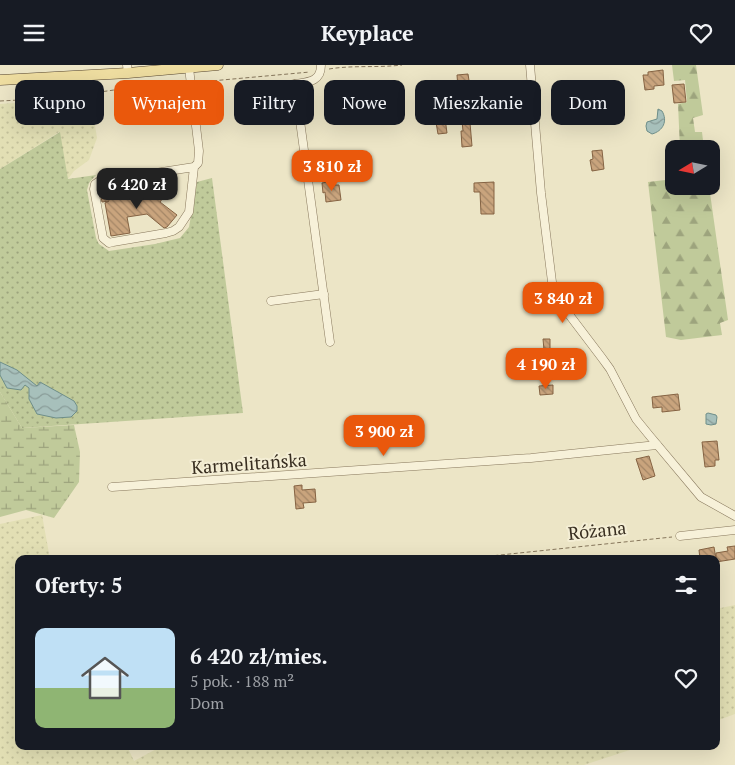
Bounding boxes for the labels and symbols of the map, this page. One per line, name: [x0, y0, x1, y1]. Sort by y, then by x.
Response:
north arrow: [665, 140, 720, 195]
pin: 3 810 zł: [280, 149, 384, 192]
pin: 6 420 zł: [85, 167, 189, 210]
pin: 3 840 zł: [511, 281, 615, 324]
pin: 4 190 zł: [494, 347, 598, 390]
pin: 3 900 zł: [332, 415, 436, 457]
street label: Karmelitańska: [190, 447, 308, 479]
street label: Różana: [567, 515, 627, 545]

